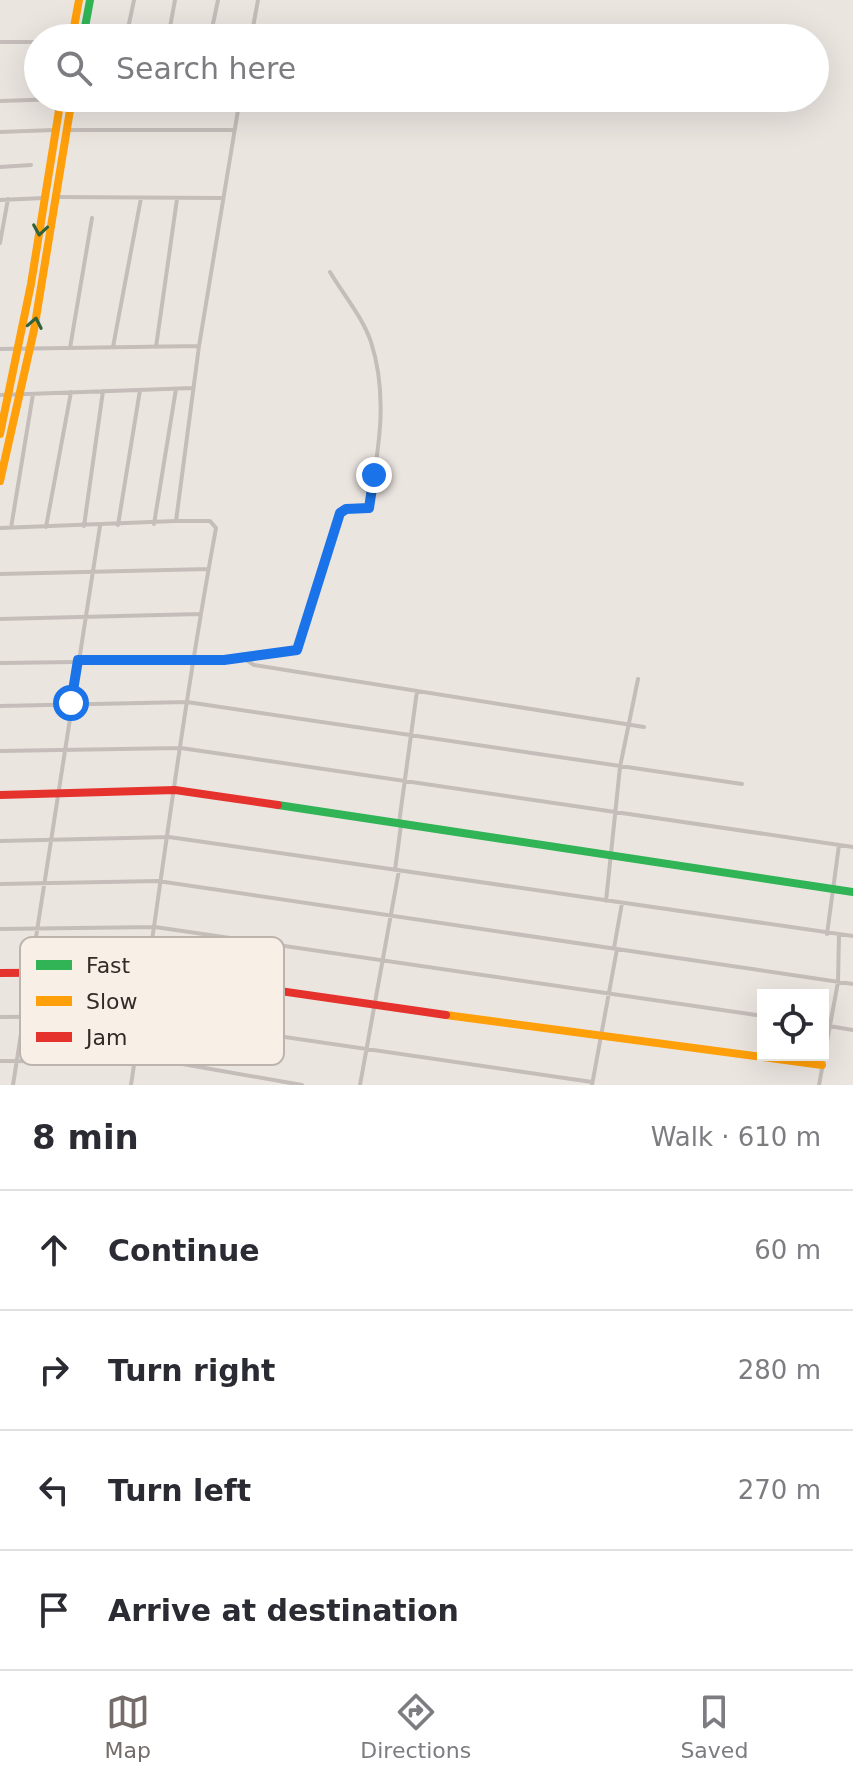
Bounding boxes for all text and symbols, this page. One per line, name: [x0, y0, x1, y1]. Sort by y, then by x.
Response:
search box: [24, 24, 829, 112]
icon: search: [52, 46, 96, 90]
text: Search here: [116, 51, 296, 86]
one-way arrow: [32, 223, 49, 237]
one-way arrow: [26, 317, 43, 330]
route end: [356, 457, 392, 493]
route start: [53, 685, 89, 721]
legend: [20, 937, 284, 1065]
text: Fast: [86, 953, 131, 978]
text: Slow: [86, 989, 138, 1014]
map controls: [757, 989, 829, 1061]
button: locate: [757, 989, 829, 1061]
text: Jam: [84, 1025, 127, 1050]
text: 8 min: [32, 1117, 139, 1157]
text: Walk · 610 m: [651, 1122, 821, 1152]
icon: ahead: [32, 1228, 76, 1272]
text: Continue: [108, 1233, 260, 1268]
text: 60 m: [754, 1235, 821, 1265]
icon: right: [32, 1348, 76, 1392]
text: Turn right: [108, 1353, 275, 1388]
text: 280 m: [738, 1355, 821, 1385]
icon: left: [32, 1468, 76, 1512]
text: Turn left: [108, 1473, 251, 1508]
text: 270 m: [738, 1475, 821, 1505]
icon: arrive: [32, 1588, 76, 1632]
text: Arrive at destination: [108, 1593, 459, 1628]
tab: Map: [105, 1690, 151, 1763]
tab: Directions: [360, 1690, 471, 1763]
tab: Saved: [680, 1690, 748, 1763]

